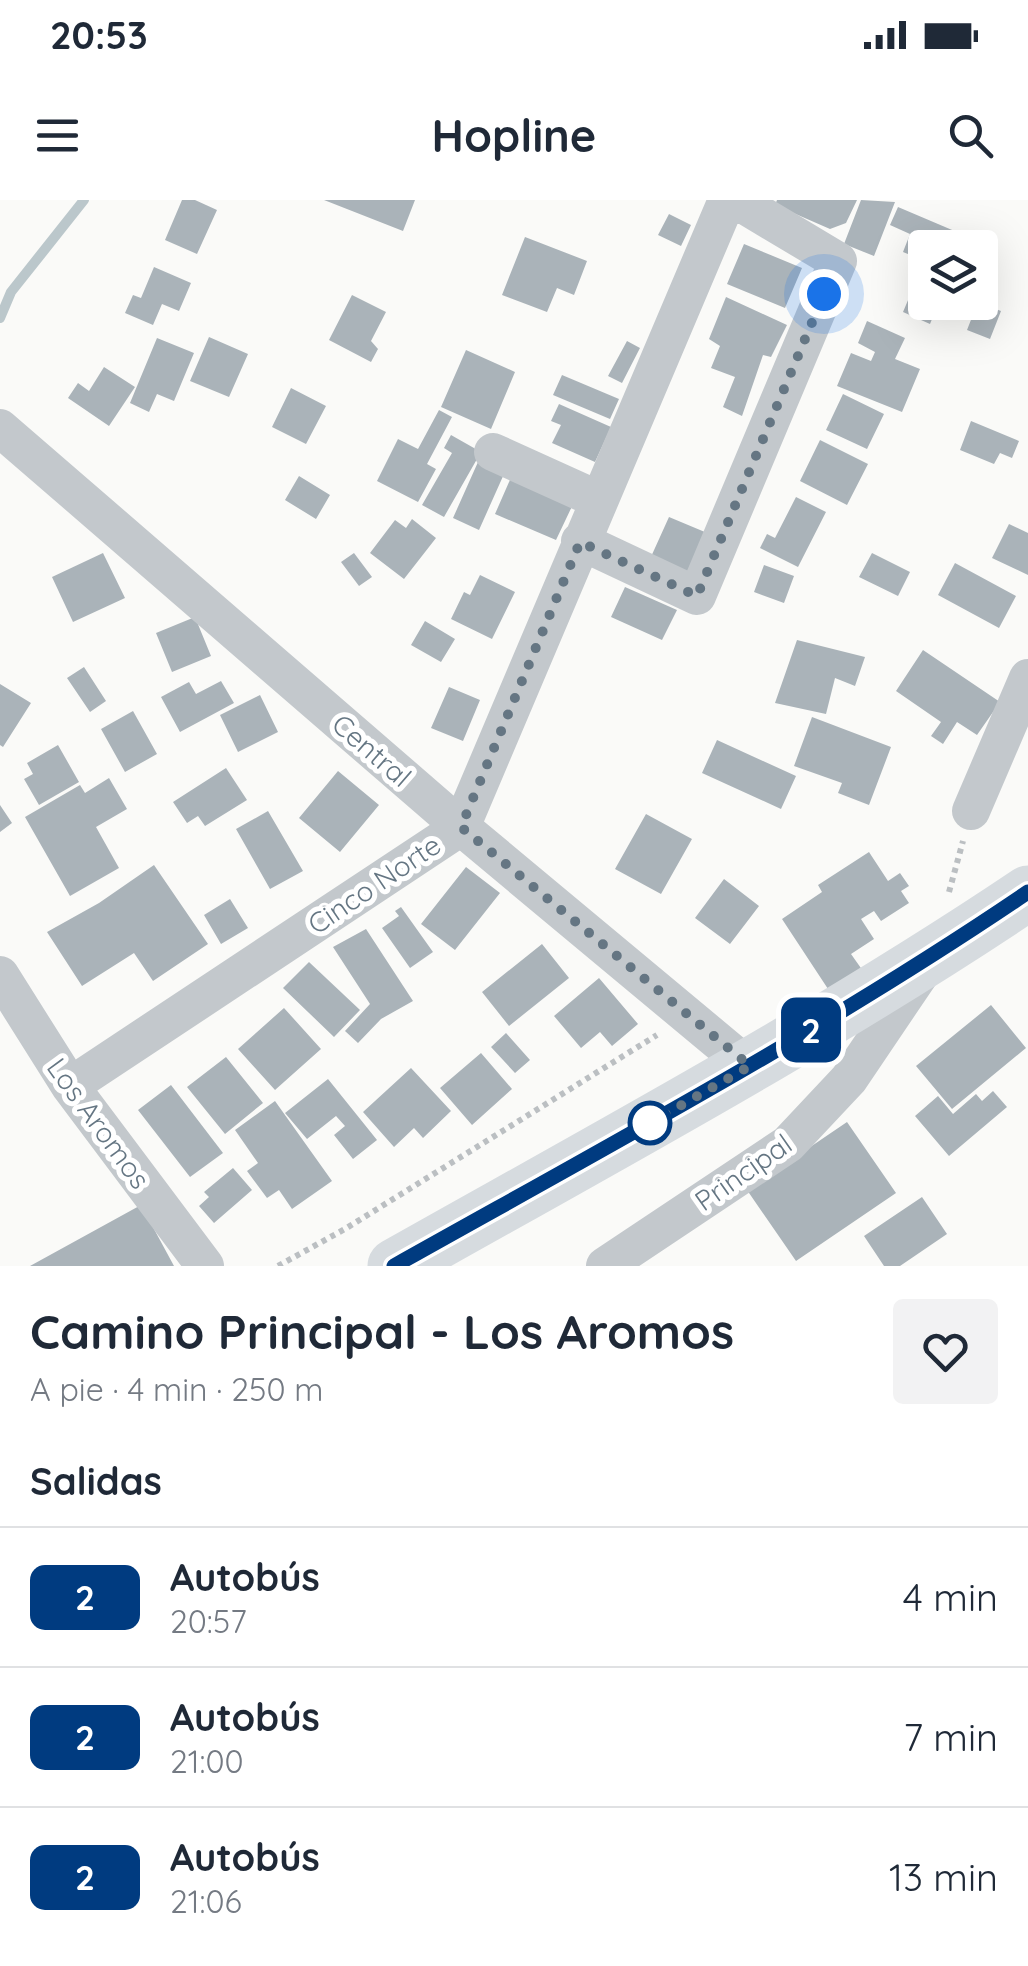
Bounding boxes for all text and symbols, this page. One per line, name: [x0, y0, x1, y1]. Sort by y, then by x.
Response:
text: 20:53: [50, 11, 148, 59]
text: Hopline: [432, 107, 596, 163]
icon: menu: [30, 108, 85, 163]
icon: search: [943, 108, 998, 163]
map controls: [908, 230, 998, 320]
button: layers: [908, 230, 998, 320]
your location: [799, 269, 849, 319]
street label: Central: [325, 706, 419, 794]
street label: Cinco Norte: [301, 827, 447, 941]
line badge: 2: [778, 998, 844, 1062]
text: 2: [801, 1008, 821, 1052]
street label: Los Aromos: [40, 1051, 158, 1195]
unlabelled marker: [629, 1102, 671, 1144]
street label: Principal: [688, 1126, 798, 1218]
button: heart: [893, 1299, 998, 1404]
text: Camino Principal - Los Aromos: [30, 1301, 734, 1361]
text: A pie · 4 min · 250 m: [30, 1369, 323, 1409]
text: Salidas: [30, 1457, 162, 1505]
text: Autobús: [170, 1553, 320, 1601]
text: 4 min: [903, 1573, 998, 1621]
text: 2: [75, 1575, 95, 1619]
text: 20:57: [170, 1601, 247, 1641]
text: Autobús: [170, 1693, 320, 1741]
text: 7 min: [903, 1713, 998, 1761]
text: 2: [75, 1715, 95, 1759]
text: 21:00: [170, 1741, 244, 1781]
text: Autobús: [170, 1833, 320, 1881]
text: 13 min: [889, 1853, 998, 1901]
text: 2: [75, 1855, 95, 1899]
text: 21:06: [170, 1881, 242, 1921]

